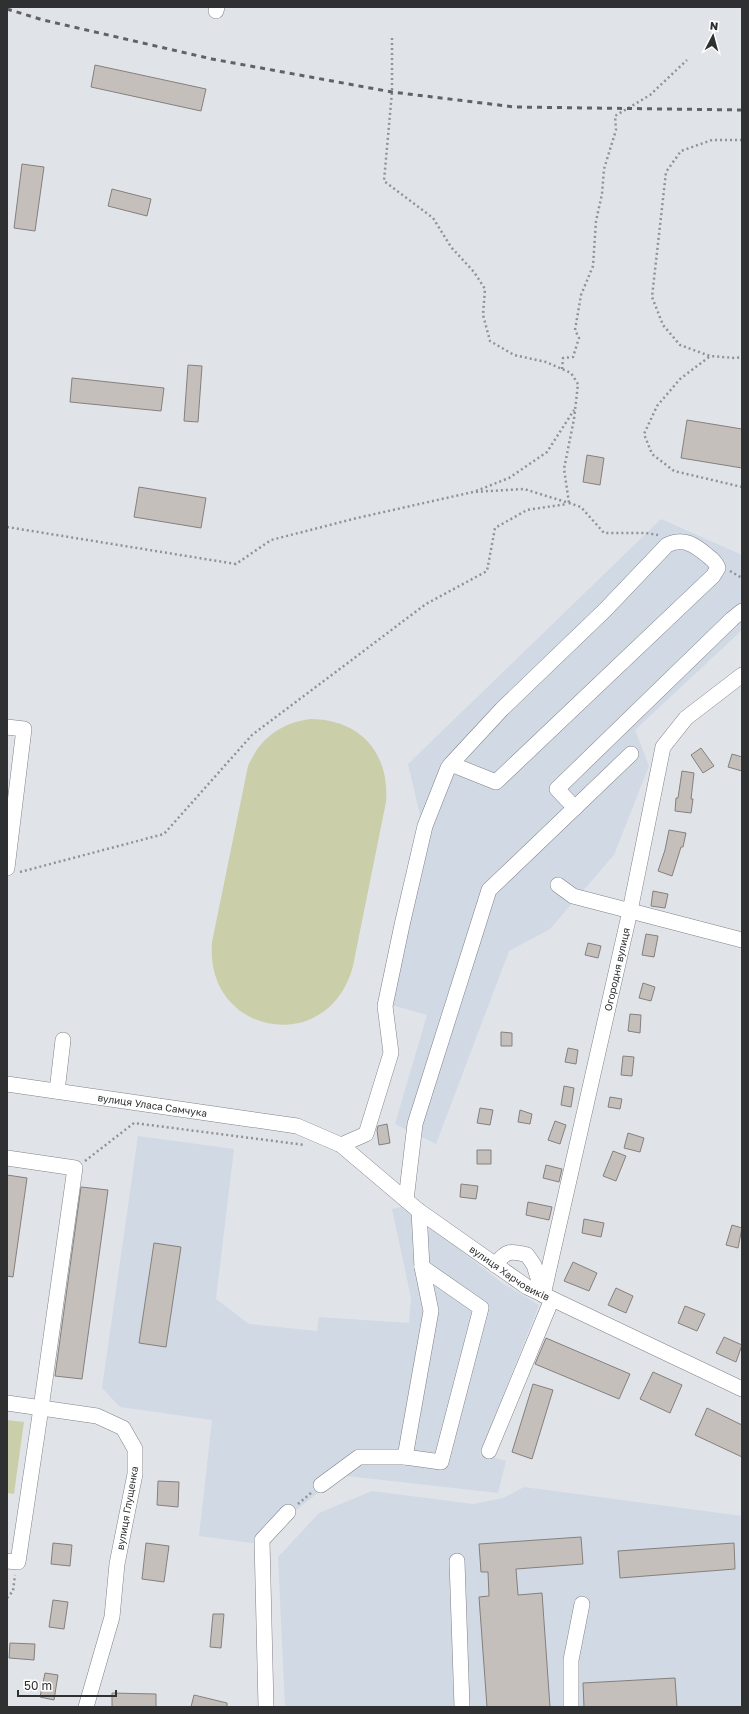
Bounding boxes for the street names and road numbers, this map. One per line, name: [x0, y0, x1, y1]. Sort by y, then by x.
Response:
street label: Огородня вулиця: [602, 926, 632, 1012]
street label: вулиця Уласа Самчука: [97, 1091, 208, 1119]
street label: вулиця Харчовиків: [467, 1243, 552, 1303]
street label: вулиця Глущенка: [114, 1465, 140, 1551]

